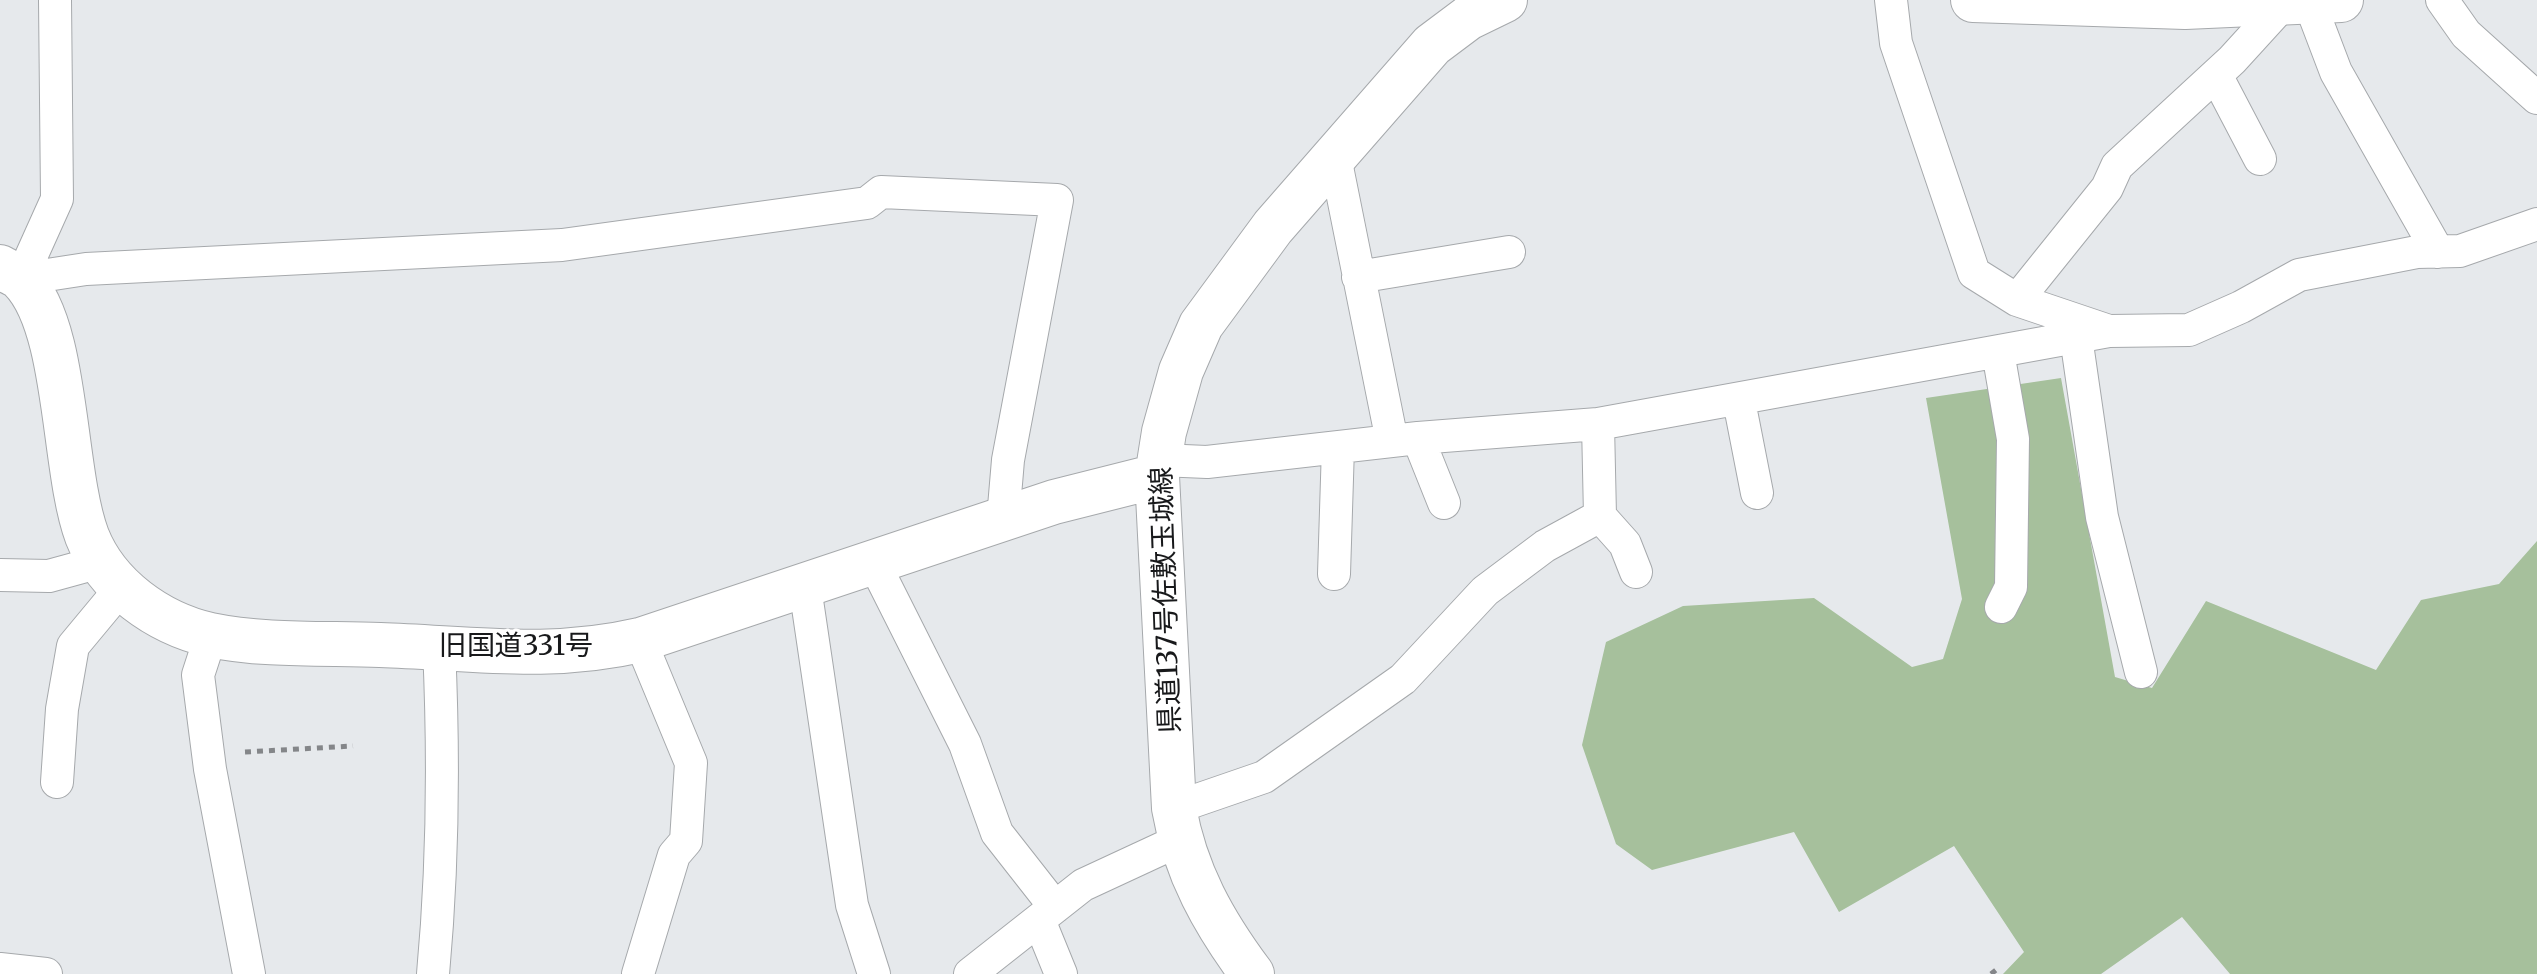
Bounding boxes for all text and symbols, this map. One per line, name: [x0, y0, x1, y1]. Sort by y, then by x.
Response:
street label: 県道137号佐敷玉城線: [1146, 466, 1188, 734]
street label: 旧国道331号: [439, 630, 593, 664]

